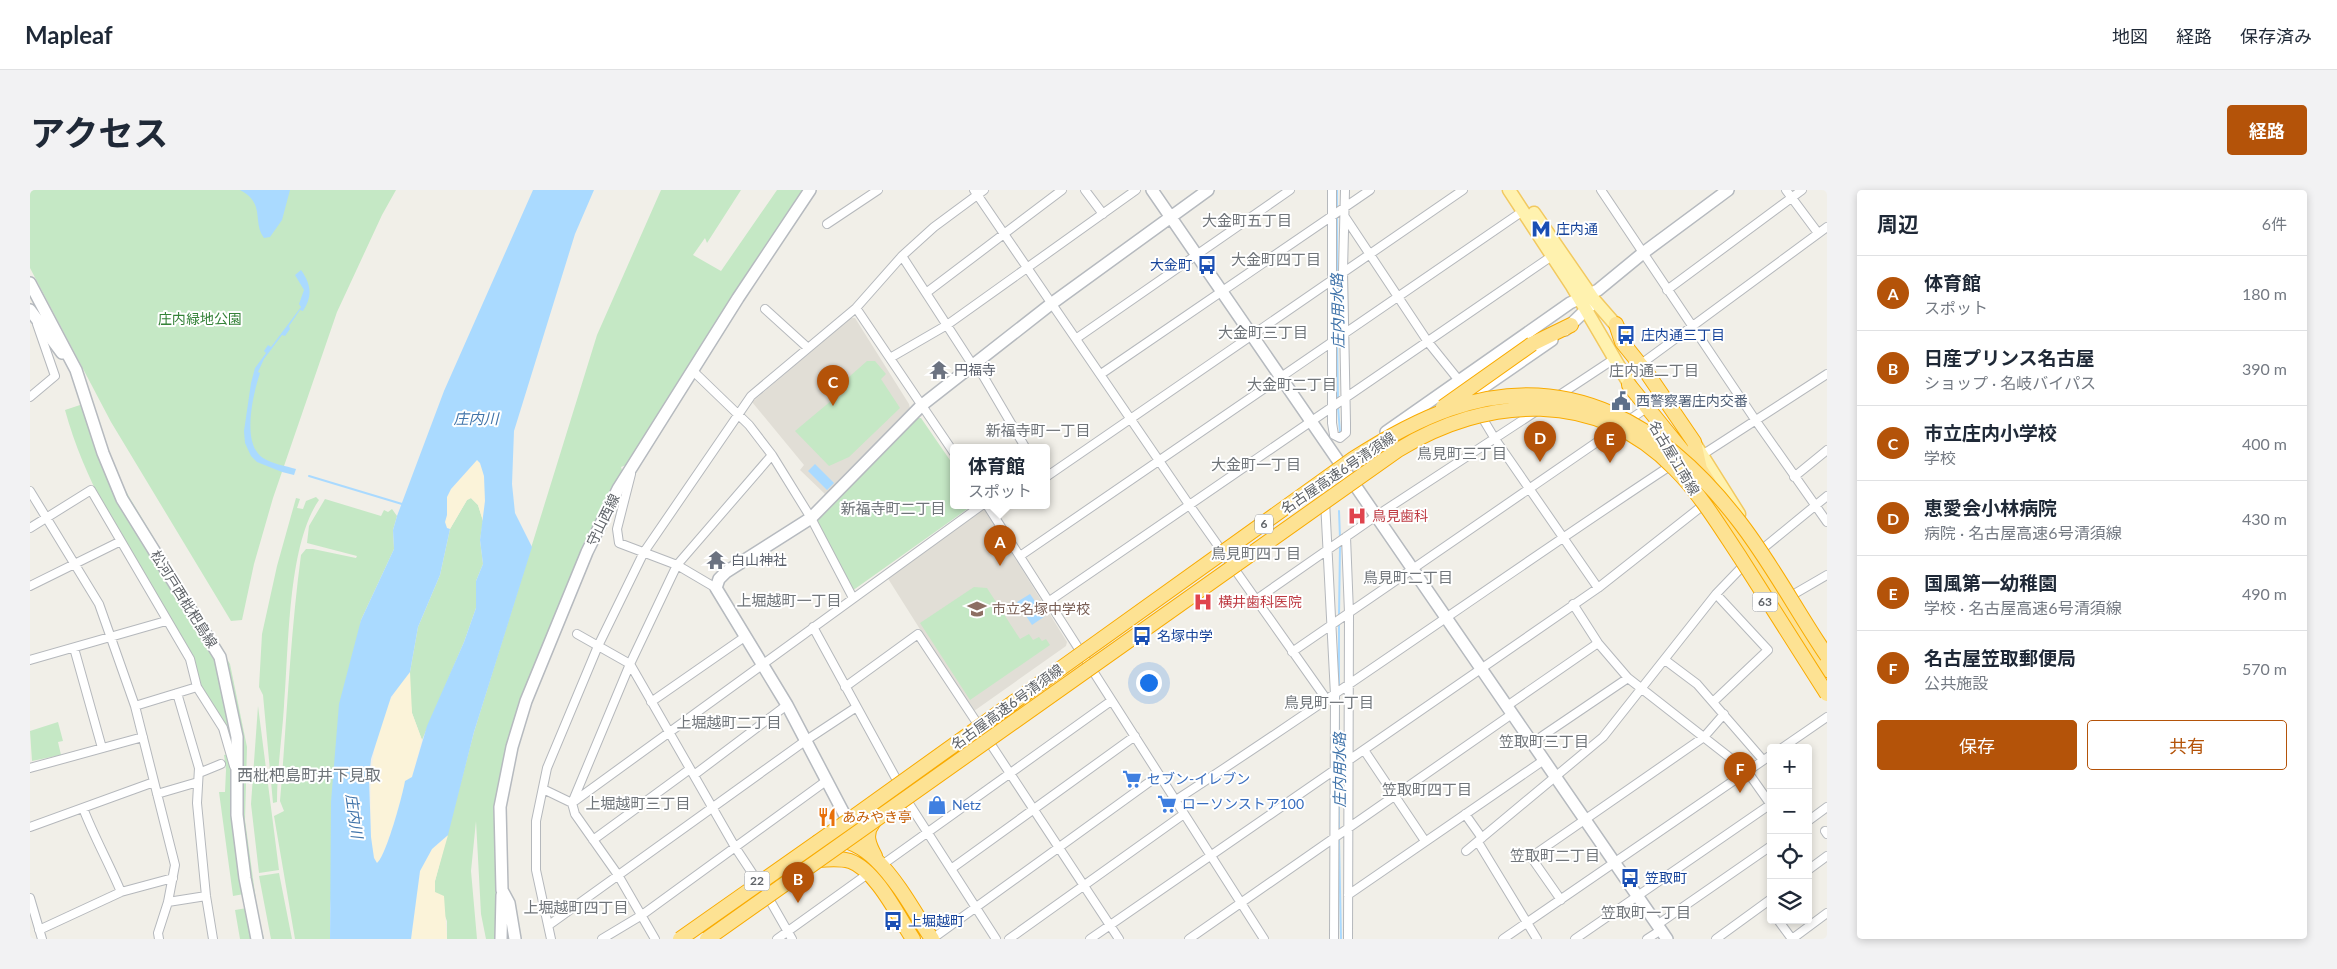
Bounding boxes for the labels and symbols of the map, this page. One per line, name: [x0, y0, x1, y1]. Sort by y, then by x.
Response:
district label: 大金町五丁目: [1202, 211, 1292, 229]
metro station icon: 庄内通: [1530, 218, 1552, 240]
place label: 庄内通: [1556, 220, 1598, 237]
district label: 大金町四丁目: [1231, 250, 1321, 268]
bus stop icon: 大金町: [1196, 254, 1218, 276]
place label: 大金町: [1150, 256, 1192, 273]
water label: 庄内用水路: [1327, 271, 1347, 349]
park label: 庄内緑地公園: [158, 310, 242, 327]
district label: 大金町三丁目: [1218, 323, 1308, 341]
bus stop icon: 庄内通三丁目: [1615, 324, 1637, 346]
place label: 庄内通三丁目: [1641, 326, 1725, 343]
temple icon: 円福寺: [928, 359, 950, 381]
place label: 円福寺: [954, 361, 996, 378]
district label: 庄内通二丁目: [1609, 361, 1699, 379]
pin: C: [817, 365, 849, 406]
district label: 大金町二丁目: [1247, 375, 1337, 393]
public building icon: 西警察署庄内交番: [1610, 390, 1632, 412]
place label: 西警察署庄内交番: [1636, 392, 1748, 409]
water label: 庄内川: [453, 409, 500, 427]
street label: 名古屋江南線: [1646, 417, 1703, 498]
district label: 新福寺町一丁目: [985, 421, 1091, 439]
pin: D: [1524, 421, 1556, 462]
pin: E: [1594, 422, 1626, 463]
street label: 名古屋高速6号清須線: [1277, 428, 1398, 517]
district label: 鳥見町三丁目: [1417, 444, 1507, 462]
district label: 大金町一丁目: [1211, 455, 1301, 473]
street label: 守山西線: [583, 491, 622, 549]
district label: 新福寺町二丁目: [840, 499, 946, 517]
hospital icon: 鳥見歯科: [1346, 505, 1368, 527]
place label: 鳥見歯科: [1372, 507, 1428, 524]
road number: 6: [1255, 514, 1273, 534]
pin: A: [984, 525, 1016, 566]
district label: 鳥見町四丁目: [1211, 544, 1301, 562]
street label: 松河戸西枇杷島線: [148, 547, 221, 651]
temple icon: 白山神社: [705, 549, 727, 571]
place label: 白山神社: [731, 551, 787, 568]
district label: 鳥見町二丁目: [1363, 568, 1453, 586]
district label: 上堀越町一丁目: [736, 591, 842, 609]
hospital icon: 横井歯科医院: [1192, 591, 1214, 613]
road number: 63: [1752, 592, 1778, 612]
place label: 横井歯科医院: [1218, 593, 1302, 610]
school or university icon: 市立名塚中学校: [966, 598, 988, 620]
place label: 市立名塚中学校: [992, 600, 1090, 617]
bus stop icon: 名塚中学: [1131, 625, 1153, 647]
place label: 名塚中学: [1157, 627, 1213, 644]
street label: 名古屋高速6号清須線: [947, 660, 1066, 753]
your location: [1136, 670, 1162, 696]
district label: 鳥見町一丁目: [1284, 693, 1374, 711]
district label: 上堀越町二丁目: [676, 713, 782, 731]
water label: 庄内用水路: [1330, 731, 1348, 808]
district label: 笠取町三丁目: [1499, 732, 1589, 750]
pin: F: [1724, 752, 1756, 793]
district label: 西枇杷島町井下見取: [237, 765, 381, 784]
supermarket icon: セブン-イレブン: [1121, 768, 1143, 790]
place label: セブン-イレブン: [1147, 770, 1250, 787]
district label: 笠取町四丁目: [1382, 780, 1472, 798]
water label: 庄内川: [343, 792, 367, 841]
supermarket icon: ローソンストア100: [1156, 793, 1178, 815]
district label: 上堀越町三丁目: [585, 794, 691, 812]
shop icon: Netz: [926, 794, 948, 816]
place label: ローソンストア100: [1182, 795, 1304, 812]
place label: Netz: [952, 796, 981, 813]
restaurant icon: あみやき亭: [816, 806, 838, 828]
place label: あみやき亭: [842, 808, 912, 825]
district label: 笠取町二丁目: [1510, 846, 1600, 864]
pin: B: [782, 862, 814, 903]
bus stop icon: 笠取町: [1619, 867, 1641, 889]
place label: 笠取町: [1645, 869, 1687, 886]
road number: 22: [744, 871, 770, 890]
district label: 上堀越町四丁目: [523, 898, 629, 916]
district label: 笠取町一丁目: [1601, 903, 1691, 921]
bus stop icon: 上堀越町: [882, 910, 904, 932]
place label: 上堀越町: [908, 912, 964, 929]

